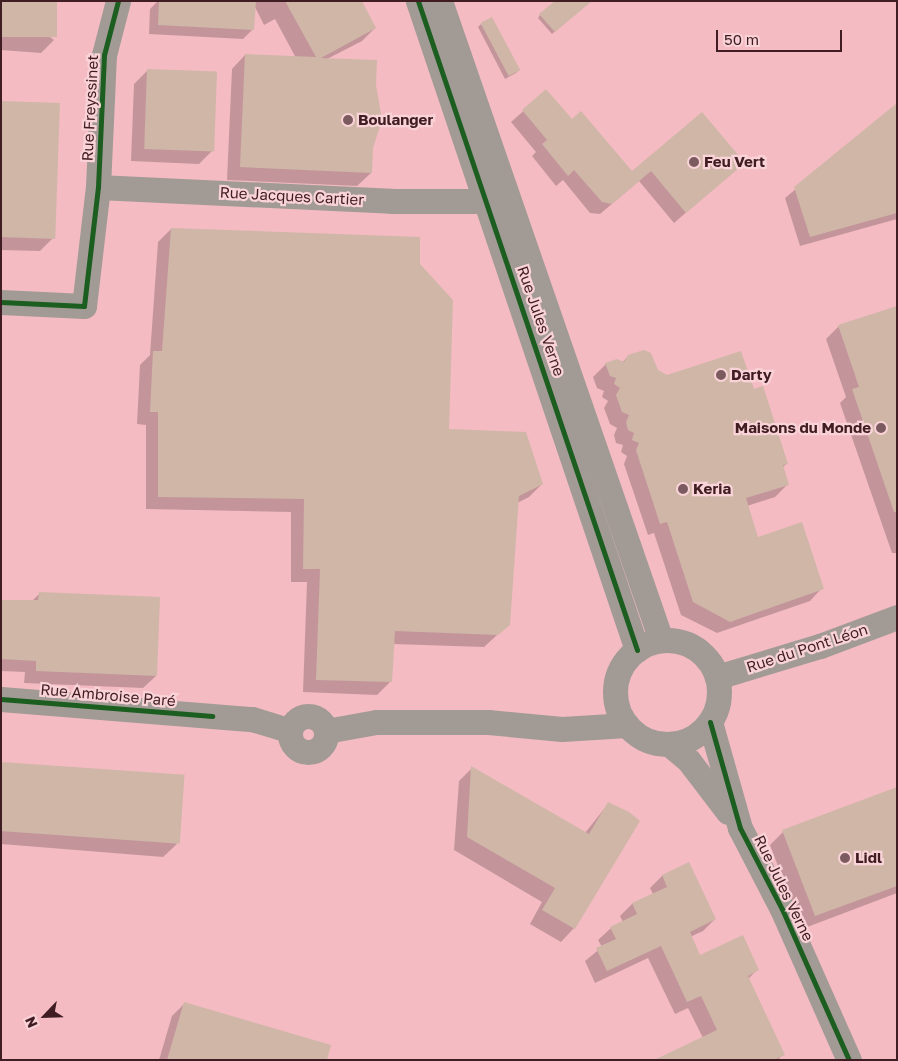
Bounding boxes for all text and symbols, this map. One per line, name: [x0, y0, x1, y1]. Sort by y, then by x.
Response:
scale bar: [718, 20, 844, 52]
text: 50 m: [724, 30, 759, 48]
street label: Rue Freyssinet: [78, 54, 102, 162]
place label: Boulanger: [358, 111, 433, 129]
marker: Boulanger: [342, 114, 354, 126]
place label: Feu Vert: [704, 153, 765, 171]
marker: Feu Vert: [688, 156, 700, 168]
street label: Rue Jacques Cartier: [219, 183, 365, 209]
street label: Rue Jules Verne: [514, 263, 568, 379]
place label: Darty: [731, 366, 772, 384]
marker: Darty: [715, 369, 727, 381]
place label: Maisons du Monde: [735, 419, 871, 437]
marker: Maisons du Monde: [875, 422, 887, 434]
place label: Keria: [693, 480, 731, 498]
marker: Keria: [677, 483, 689, 495]
street label: Rue du Pont Léon: [744, 620, 870, 676]
street label: Rue Ambroise Paré: [40, 680, 176, 710]
street label: Rue Jules Verne: [751, 832, 817, 944]
place label: Lidl: [855, 849, 882, 867]
marker: Lidl: [839, 852, 851, 864]
north arrow: [20, 991, 70, 1041]
text: N: [21, 1014, 41, 1031]

